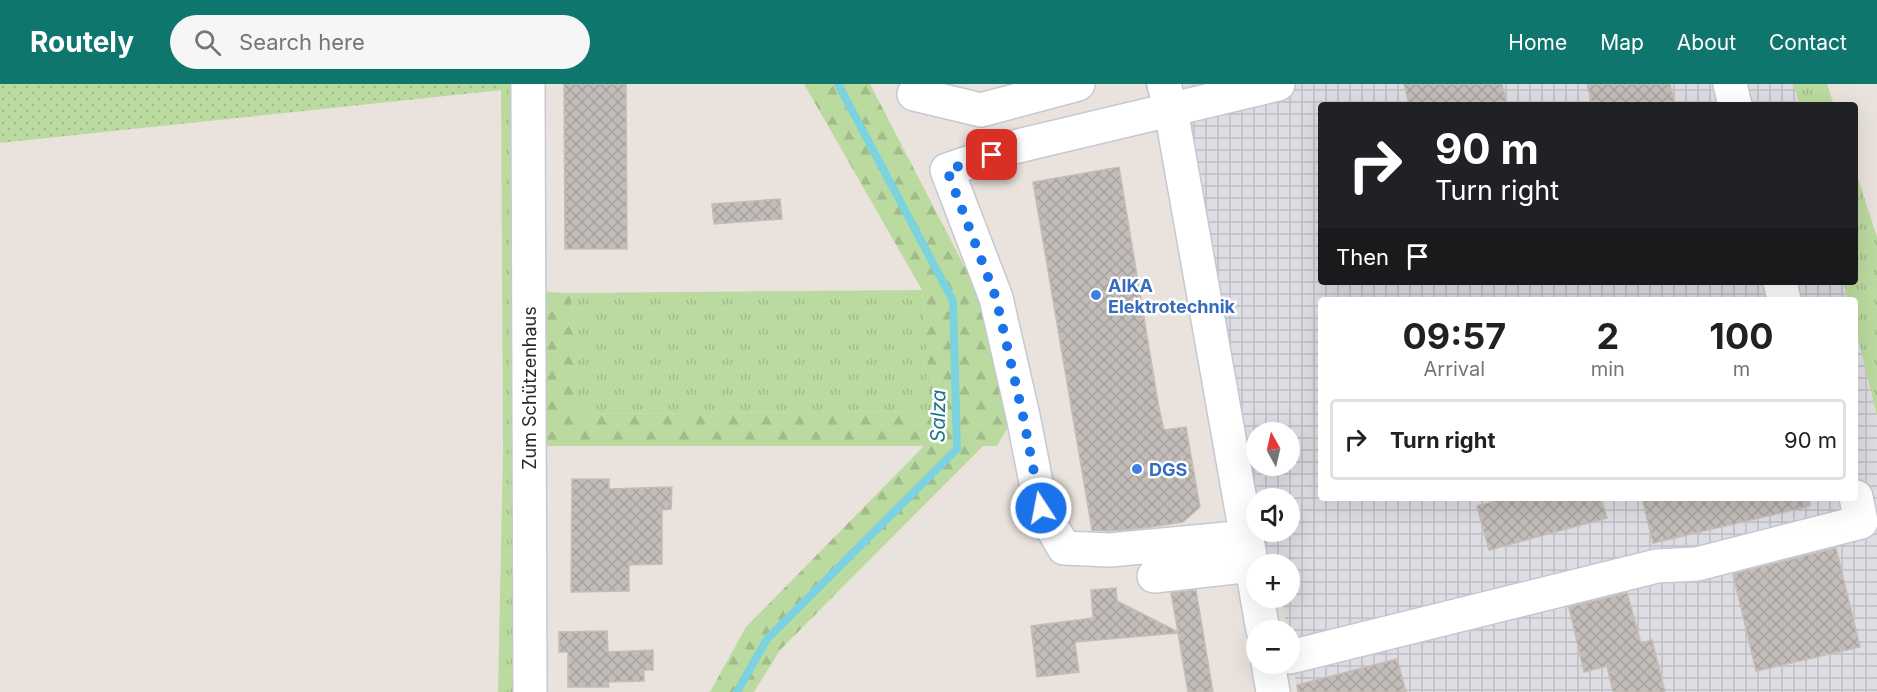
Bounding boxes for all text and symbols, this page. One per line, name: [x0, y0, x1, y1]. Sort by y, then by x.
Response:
search box: [170, 15, 590, 69]
text: Routely: [30, 25, 134, 59]
icon: search: [191, 26, 224, 59]
text: Search here: [239, 29, 365, 55]
text: Home: [1508, 30, 1567, 55]
text: Map: [1600, 30, 1644, 55]
text: About: [1677, 30, 1736, 55]
text: Contact: [1769, 30, 1847, 55]
text: 90 m: [1435, 123, 1539, 174]
icon: right: [1336, 126, 1414, 204]
pin: [966, 129, 1017, 180]
icon: arrive: [975, 138, 1008, 171]
text: Turn right: [1435, 174, 1559, 207]
icon: arrive: [1401, 240, 1434, 273]
text: Then: [1336, 244, 1389, 270]
place label: AIKA Elektrotechnik: [1108, 275, 1236, 317]
marker: AIKA Elektrotechnik: [1089, 288, 1103, 302]
street label: Zum Schützenhaus: [519, 306, 540, 470]
text: 09:57: [1403, 314, 1506, 358]
text: 2: [1596, 314, 1619, 358]
text: 100: [1709, 314, 1773, 358]
text: Arrival: [1424, 357, 1485, 381]
text: min: [1591, 357, 1625, 381]
text: m: [1733, 357, 1750, 381]
water label: Salza: [926, 389, 950, 443]
north arrow: [1246, 422, 1300, 476]
map controls: [1246, 422, 1300, 674]
icon: right: [1339, 423, 1372, 456]
text: Turn right: [1390, 427, 1496, 453]
text: 90 m: [1784, 427, 1837, 453]
place label: DGS: [1149, 459, 1188, 480]
marker: DGS: [1130, 462, 1144, 476]
position arrow: [1009, 476, 1073, 540]
button: sound: [1246, 488, 1300, 542]
button: +: [1246, 554, 1300, 608]
button: −: [1246, 620, 1300, 674]

